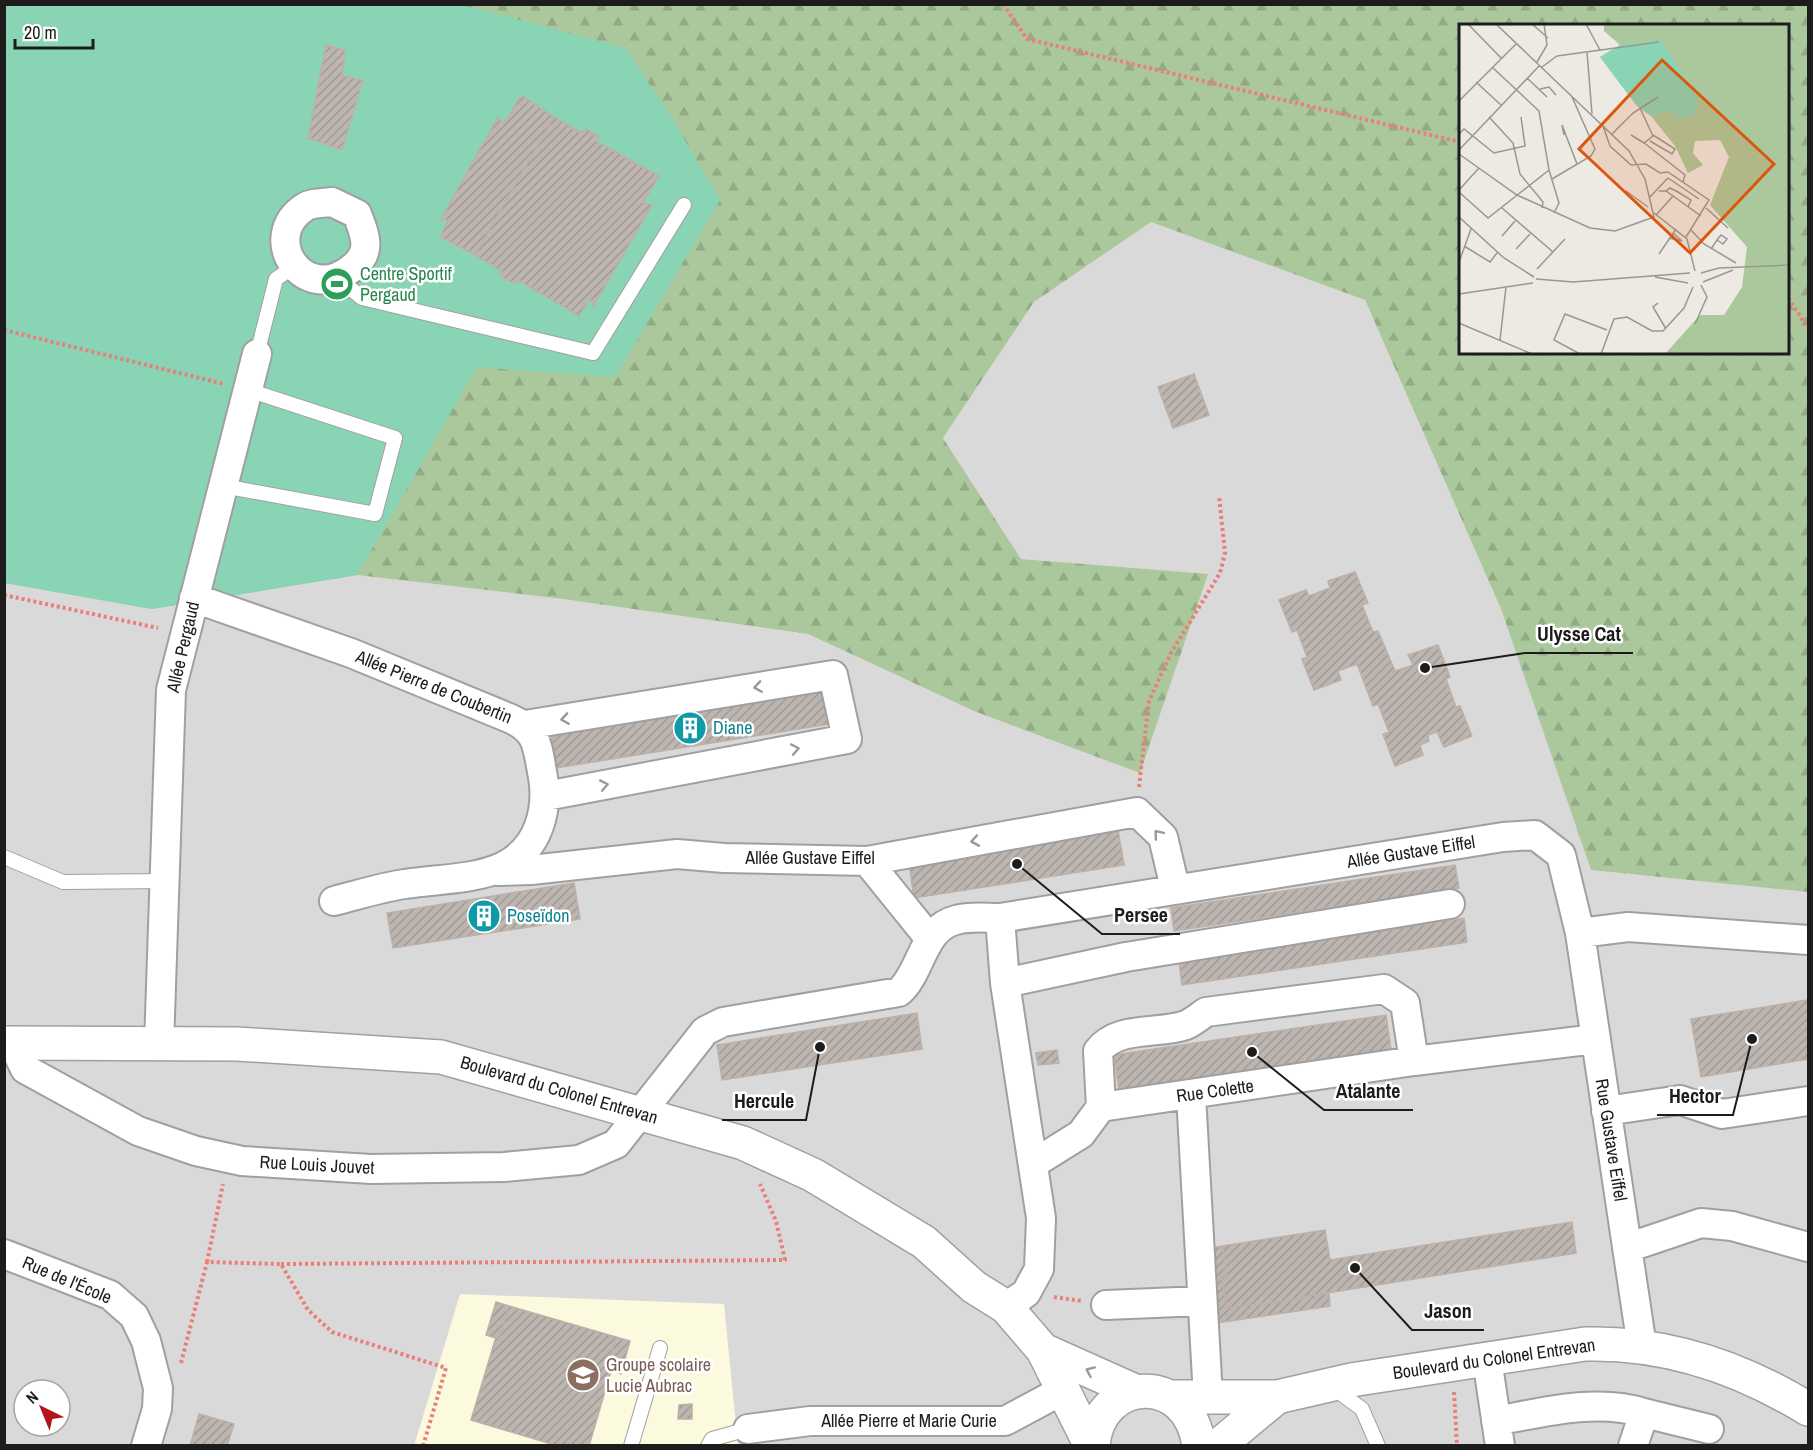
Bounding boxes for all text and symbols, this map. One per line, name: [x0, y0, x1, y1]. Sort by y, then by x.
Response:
scale bar: [15, 12, 93, 50]
text: 20 m: [24, 20, 57, 45]
inset map: [1459, 24, 1789, 354]
place label: Centre Sportif Pergaud: [360, 261, 453, 307]
sports icon: Centre Sportif Pergaud: [319, 266, 355, 302]
street label: Allée Pergaud: [160, 599, 205, 696]
callout: Ulysse Cat: [1525, 615, 1633, 653]
text: Ulysse Cat: [1537, 620, 1621, 647]
street label: Allée Pierre de Coubertin: [351, 643, 516, 729]
one-way arrow: [753, 680, 763, 693]
building icon: Diane: [672, 710, 708, 746]
one-way arrow: [561, 712, 570, 724]
place label: Diane: [713, 715, 752, 740]
one-way arrow: [790, 743, 800, 756]
one-way arrow: [598, 779, 608, 792]
street label: Allée Gustave Eiffel: [1344, 829, 1477, 874]
one-way arrow: [1154, 830, 1165, 841]
one-way arrow: [970, 834, 980, 847]
street label: Allée Gustave Eiffel: [744, 845, 875, 870]
callout: Persee: [1102, 896, 1180, 934]
building icon: Poseïdon: [466, 898, 502, 934]
text: Persee: [1114, 901, 1168, 928]
place label: Poseïdon: [507, 903, 569, 928]
street label: Boulevard du Colonel Entrevan: [457, 1049, 661, 1130]
callout: Atalante: [1324, 1072, 1413, 1110]
street label: Rue Colette: [1175, 1073, 1255, 1108]
text: Atalante: [1336, 1077, 1400, 1104]
street label: Rue Gustave Eiffel: [1589, 1077, 1634, 1203]
callout: Hector: [1657, 1077, 1733, 1115]
callout: Hercule: [722, 1082, 806, 1120]
text: Hector: [1669, 1082, 1722, 1109]
text: Hercule: [734, 1087, 794, 1114]
street label: Rue Louis Jouvet: [259, 1149, 375, 1180]
street label: Rue de l'École: [19, 1250, 116, 1310]
callout: Jason: [1412, 1292, 1484, 1330]
text: Jason: [1424, 1297, 1472, 1324]
street label: Boulevard du Colonel Entrevan: [1391, 1332, 1597, 1385]
place label: Groupe scolaire Lucie Aubrac: [606, 1352, 711, 1398]
school or university icon: Groupe scolaire Lucie Aubrac: [565, 1357, 601, 1393]
one-way arrow: [1086, 1366, 1097, 1378]
north arrow: [12, 1378, 72, 1438]
text: N: [21, 1386, 43, 1408]
street label: Allée Pierre et Marie Curie: [820, 1408, 997, 1433]

